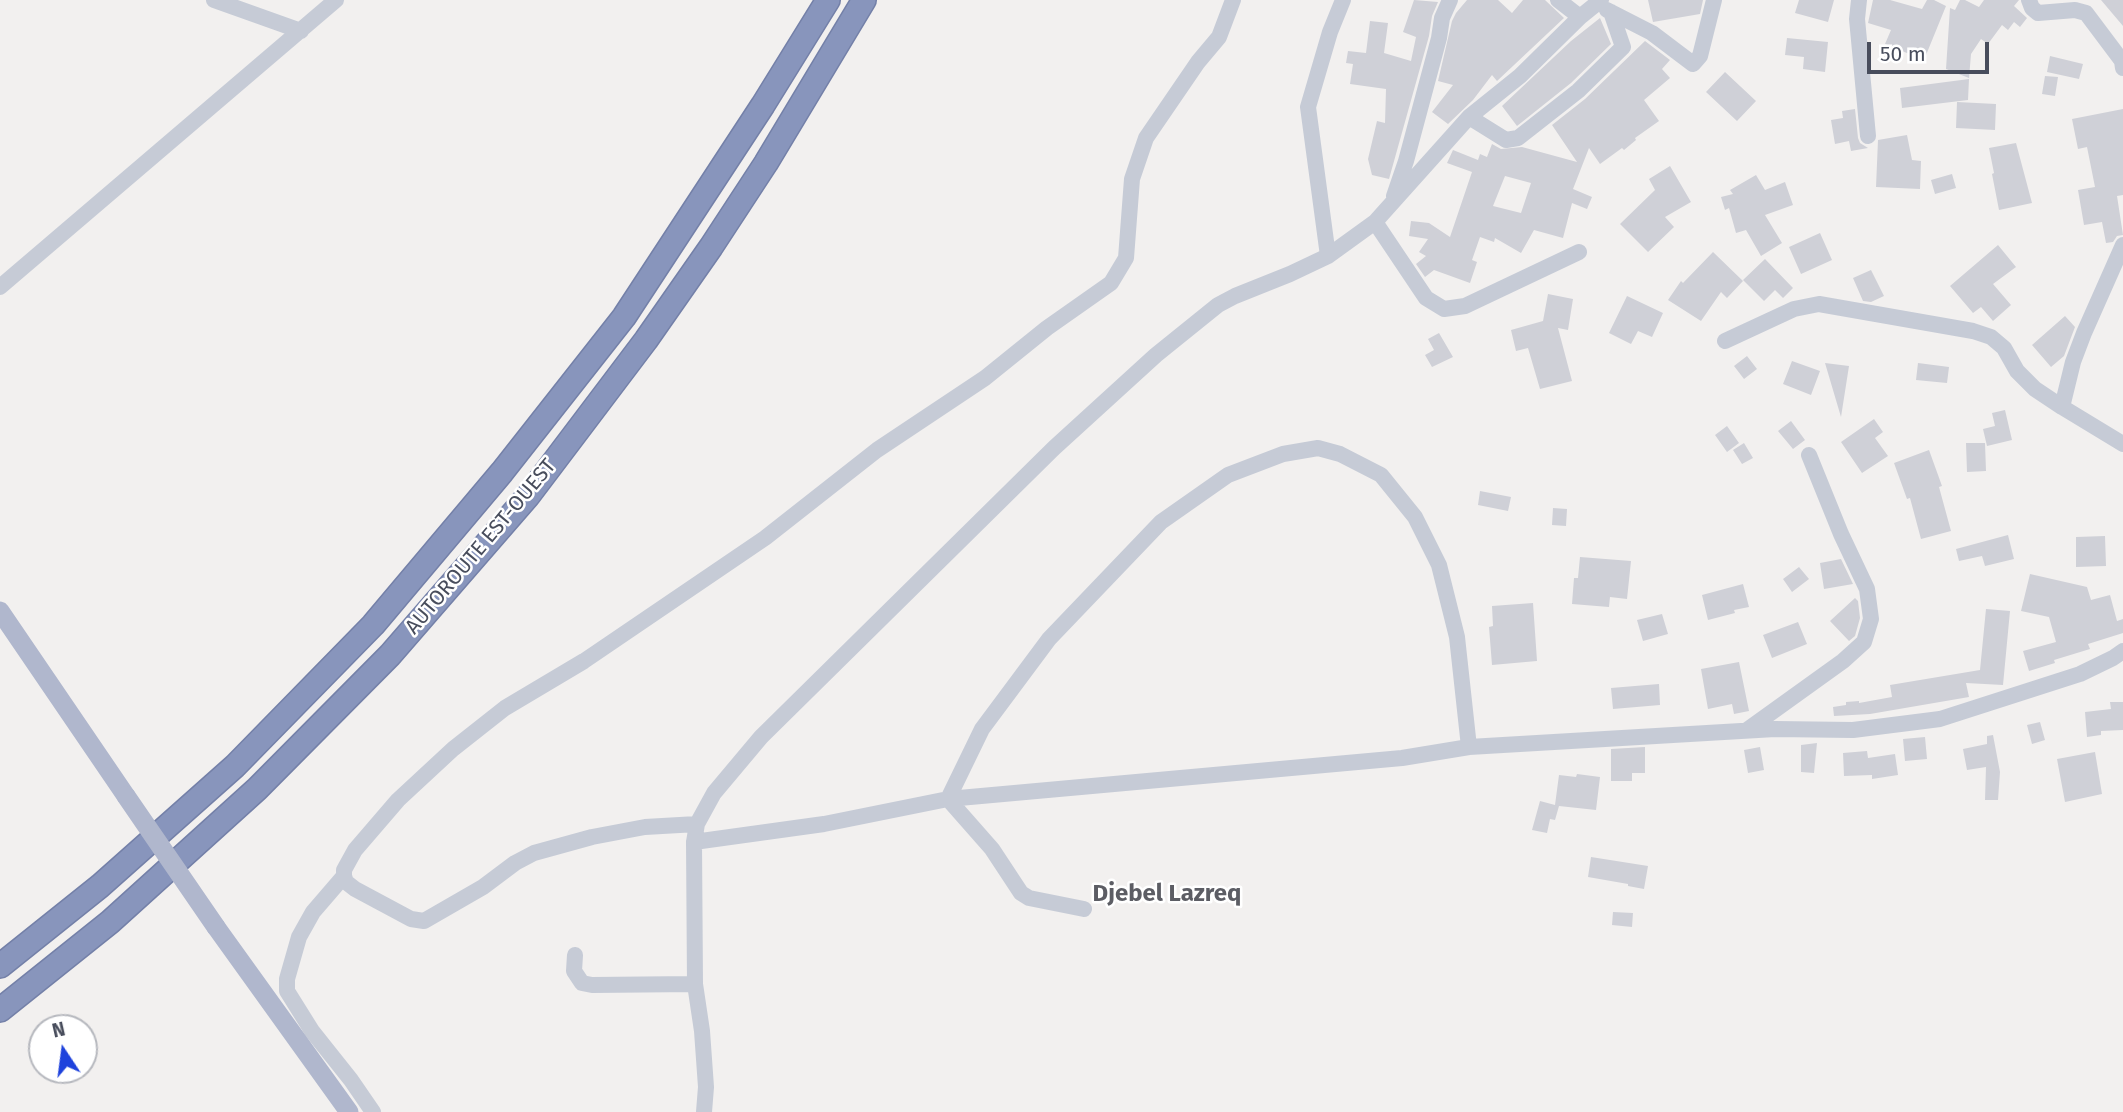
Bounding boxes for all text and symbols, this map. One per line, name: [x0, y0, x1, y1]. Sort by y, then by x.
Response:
scale bar: [1871, 28, 1994, 72]
text: 50 m: [1880, 41, 1926, 67]
street label: AUTOROUTE EST-OUEST: [400, 454, 562, 640]
district label: Djebel Lazreq: [1093, 880, 1241, 908]
north arrow: [28, 1014, 98, 1084]
text: N: [50, 1017, 67, 1043]

